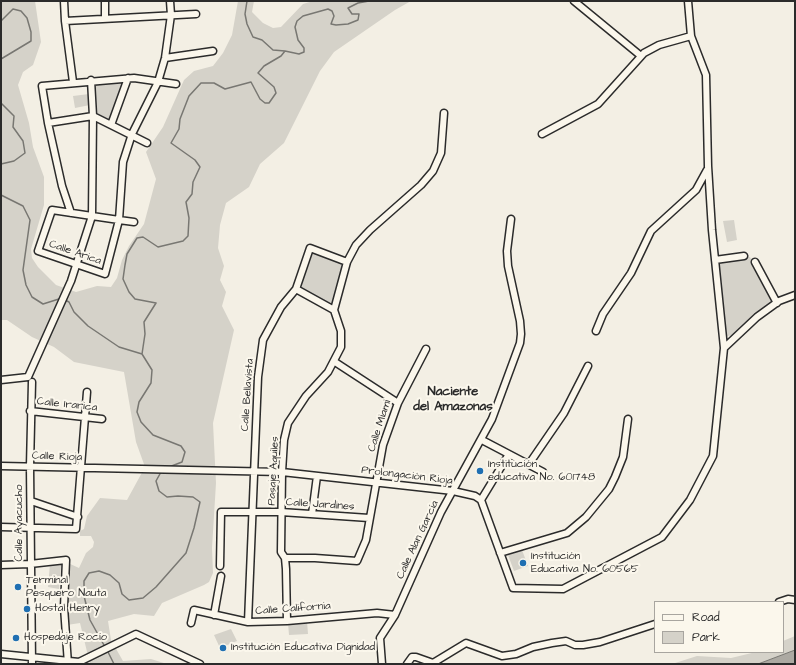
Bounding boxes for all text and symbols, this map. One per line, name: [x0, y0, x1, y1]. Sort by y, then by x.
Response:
street label: Calle Arica: [47, 238, 103, 268]
street label: Calle Bellavista: [239, 358, 257, 432]
district label: Naciente del Amazonas: [413, 384, 493, 415]
street label: Calle Irarica: [36, 395, 98, 415]
street label: Calle Miami: [365, 398, 395, 454]
street label: Pasaje Aquiles: [266, 436, 282, 506]
street label: Calle Rioja: [32, 450, 82, 464]
place label: Institución educativa No. 601748: [488, 458, 595, 484]
street label: Prolongación Rioja: [361, 464, 453, 488]
marker: Institución educativa No. 601748: [475, 466, 485, 476]
street label: Calle Ayacucho: [13, 484, 27, 562]
street label: Calle Jardines: [285, 496, 355, 514]
street label: Calle Alan García: [394, 499, 442, 581]
place label: Institución Educativa No. 60565: [531, 550, 638, 576]
marker: Institución Educativa No. 60565: [518, 558, 528, 568]
place label: Terminal Pesquero Nauta: [26, 574, 106, 600]
marker: Terminal Pesquero Nauta: [13, 582, 23, 592]
street label: Calle California: [255, 600, 331, 618]
legend: [654, 601, 784, 653]
place label: Hostal Henry: [35, 602, 100, 616]
marker: Hostal Henry: [22, 604, 32, 614]
text: Road: [692, 609, 720, 626]
text: Park: [692, 629, 720, 646]
place label: Hospedaje Rocío: [24, 631, 107, 645]
marker: Hospedaje Rocío: [11, 633, 21, 643]
place label: Institución Educativa Dignidad: [231, 641, 375, 655]
marker: Institución Educativa Dignidad: [218, 643, 228, 653]

